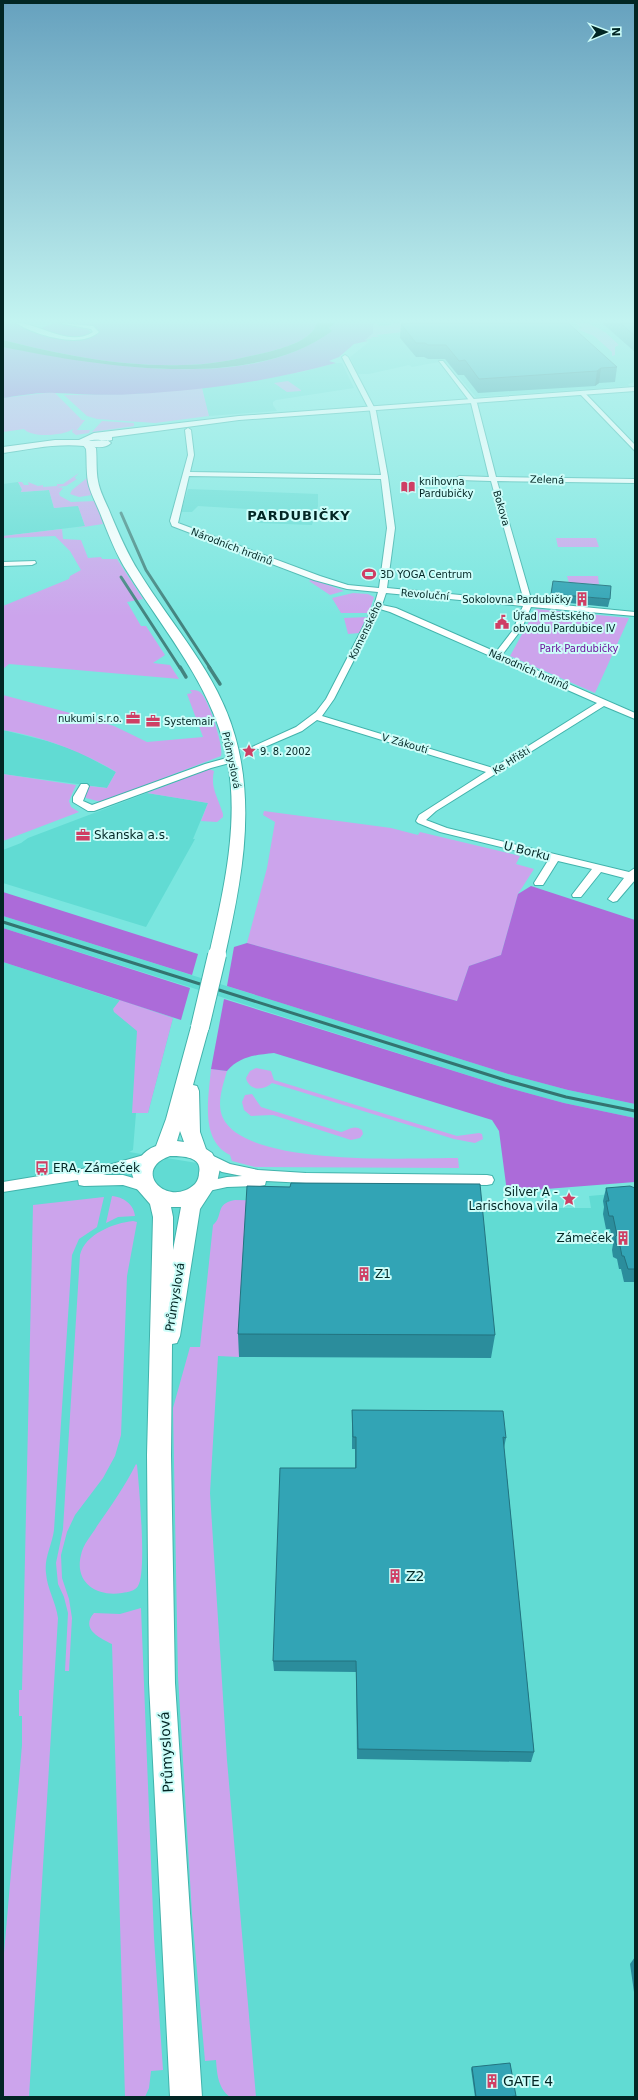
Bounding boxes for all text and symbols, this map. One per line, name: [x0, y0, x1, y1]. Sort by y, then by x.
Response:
north arrow: [586, 12, 626, 52]
text: N: [609, 27, 622, 37]
street label: Zelená: [530, 473, 564, 486]
place label: knihovna Pardubičky: [419, 476, 473, 499]
library icon: knihovna Pardubičky: [400, 479, 416, 495]
street label: Bokova: [491, 489, 512, 527]
district label: PARDUBIČKY: [247, 508, 351, 523]
street label: Národních hrdinů: [190, 526, 274, 567]
sports icon: 3D YOGA Centrum: [361, 566, 377, 582]
place label: 3D YOGA Centrum: [380, 569, 472, 580]
street label: Revoluční: [400, 587, 451, 602]
building icon: Sokolovna Pardubičky: [574, 591, 590, 607]
place label: Sokolovna Pardubičky: [462, 594, 571, 605]
street label: Komenského: [347, 599, 384, 661]
place label: Úřad městského obvodu Pardubice IV: [513, 610, 616, 634]
public building icon: Úřad městského obvodu Pardubice IV: [494, 614, 510, 630]
park label: Park Pardubičky: [539, 643, 619, 654]
street label: Národních hrdinů: [487, 647, 570, 692]
office icon: nukumi s.r.o.: [125, 710, 141, 726]
place label: nukumi s.r.o.: [58, 713, 122, 724]
office icon: Systemair: [145, 713, 161, 729]
place label: Systemair: [164, 716, 215, 727]
street label: Průmyslová: [220, 731, 243, 790]
street label: V Zákoutí: [380, 732, 430, 756]
place icon: 9. 8. 2002: [241, 743, 257, 759]
street label: Ke Hřišti: [491, 745, 532, 776]
place label: 9. 8. 2002: [260, 746, 311, 757]
office icon: Skanska a.s.: [75, 827, 91, 843]
place label: Skanska a.s.: [94, 828, 169, 842]
street label: U Borku: [502, 838, 552, 864]
bus stop icon: ERA, Zámeček: [34, 1160, 50, 1176]
place label: ERA, Zámeček: [53, 1161, 140, 1175]
place label: Silver A - Larischova vila: [469, 1185, 558, 1213]
place icon: Silver A - Larischova vila: [561, 1191, 577, 1207]
building icon: Zámeček: [615, 1230, 631, 1246]
place label: Zámeček: [556, 1231, 612, 1245]
street label: Průmyslová: [163, 1261, 187, 1333]
building icon: Z1: [356, 1266, 372, 1282]
place label: Z1: [375, 1267, 391, 1281]
building icon: Z2: [387, 1568, 403, 1584]
place label: Z2: [406, 1568, 425, 1584]
street label: Průmyslová: [156, 1711, 176, 1793]
building icon: GATE 4: [484, 2073, 500, 2089]
place label: GATE 4: [503, 2073, 553, 2089]

